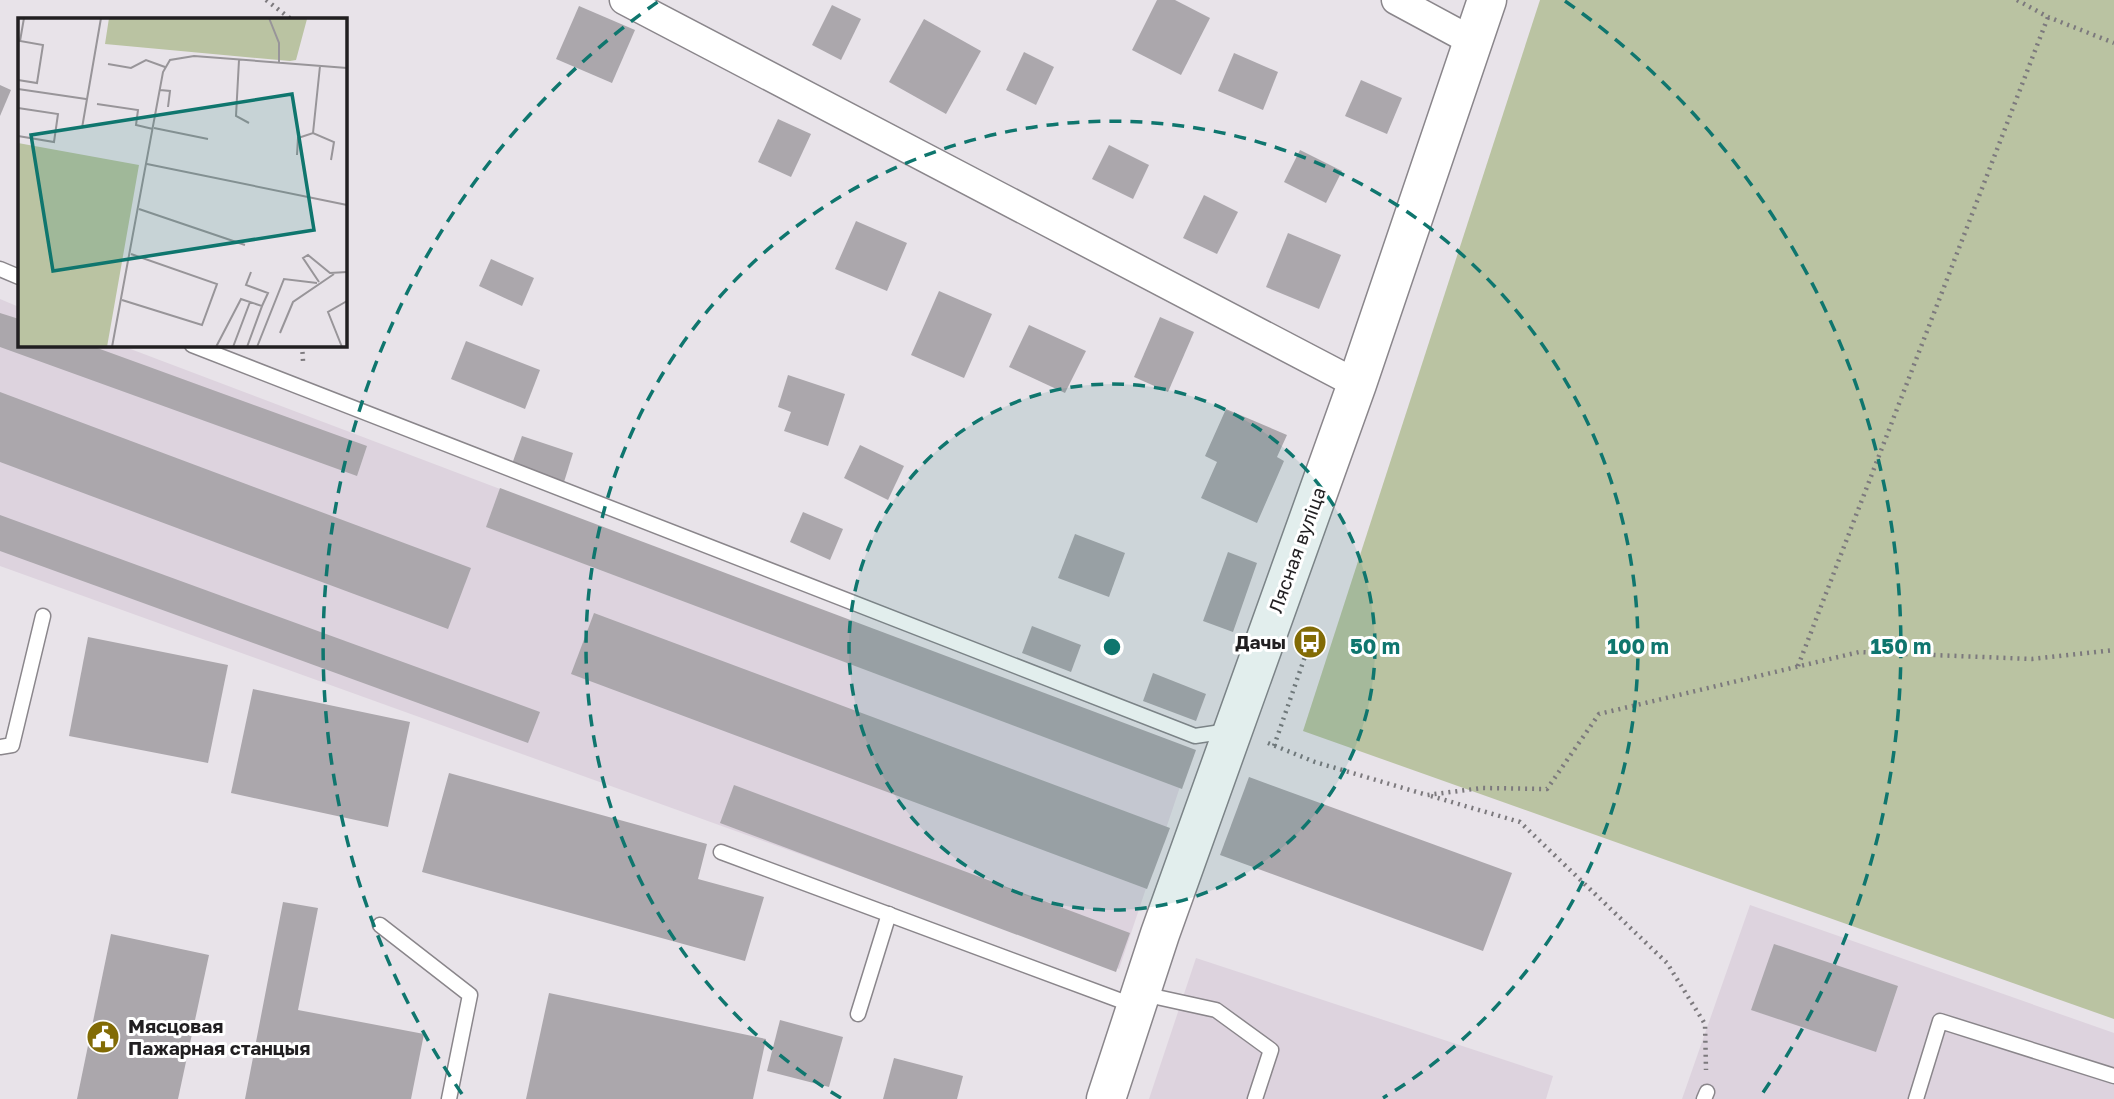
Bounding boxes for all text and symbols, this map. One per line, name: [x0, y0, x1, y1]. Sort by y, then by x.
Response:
inset map: [18, 18, 346, 346]
street label: Лясная вуліца: [1263, 484, 1330, 616]
bus stop icon: Дачы: [1291, 623, 1329, 661]
place label: Дачы: [1235, 630, 1286, 653]
text: 50 m: [1350, 633, 1400, 659]
text: 100 m: [1607, 633, 1669, 659]
text: 150 m: [1871, 633, 1931, 659]
centre of rings: [1100, 635, 1124, 659]
place label: Мясцовая Пажарная станцыя: [128, 1014, 310, 1059]
public building icon: Мясцовая Пажарная станцыя: [84, 1018, 122, 1056]

